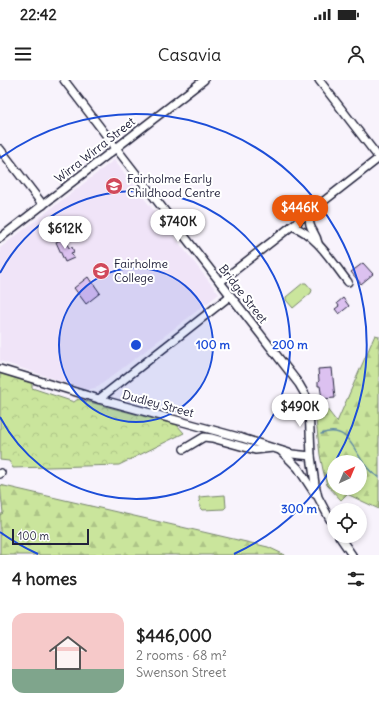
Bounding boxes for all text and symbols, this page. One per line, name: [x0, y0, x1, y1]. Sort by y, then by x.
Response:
text: 22:42: [20, 5, 57, 24]
icon: menu: [12, 43, 34, 65]
text: Casavia: [158, 43, 221, 66]
icon: person: [345, 43, 367, 65]
street label: Wirra Wirra Street: [51, 114, 138, 186]
place label: Fairholme Early Childhood Centre: [127, 171, 221, 200]
school or university icon: Fairholme Early Childhood Centre: [104, 176, 124, 196]
pin: $446K: [272, 195, 328, 229]
text: $446K: [281, 199, 319, 216]
pin: $740K: [150, 209, 206, 243]
text: $740K: [159, 213, 197, 230]
pin: $612K: [37, 216, 93, 250]
text: $612K: [47, 220, 83, 237]
place label: Fairholme College: [114, 256, 168, 285]
school or university icon: Fairholme College: [91, 261, 111, 281]
street label: Bridge Street: [216, 261, 271, 326]
text: 100 m: [196, 337, 230, 352]
text: 200 m: [272, 337, 308, 352]
centre of rings: [129, 338, 143, 352]
street label: Dudley Street: [121, 387, 196, 420]
pin: $490K: [272, 394, 328, 428]
text: $490K: [281, 398, 319, 415]
north arrow: [327, 455, 367, 495]
map controls: [327, 455, 367, 543]
text: 300 m: [281, 501, 317, 516]
button: locate: [327, 503, 367, 543]
scale bar: [12, 527, 89, 546]
text: 100 m: [18, 529, 49, 543]
text: 4 homes: [12, 568, 77, 590]
icon: filters: [345, 568, 367, 590]
text: $446,000: [136, 625, 212, 647]
icon: home: [44, 629, 92, 677]
text: 2 rooms · 68 m²: [136, 647, 227, 664]
text: Swenson Street: [136, 664, 226, 681]

